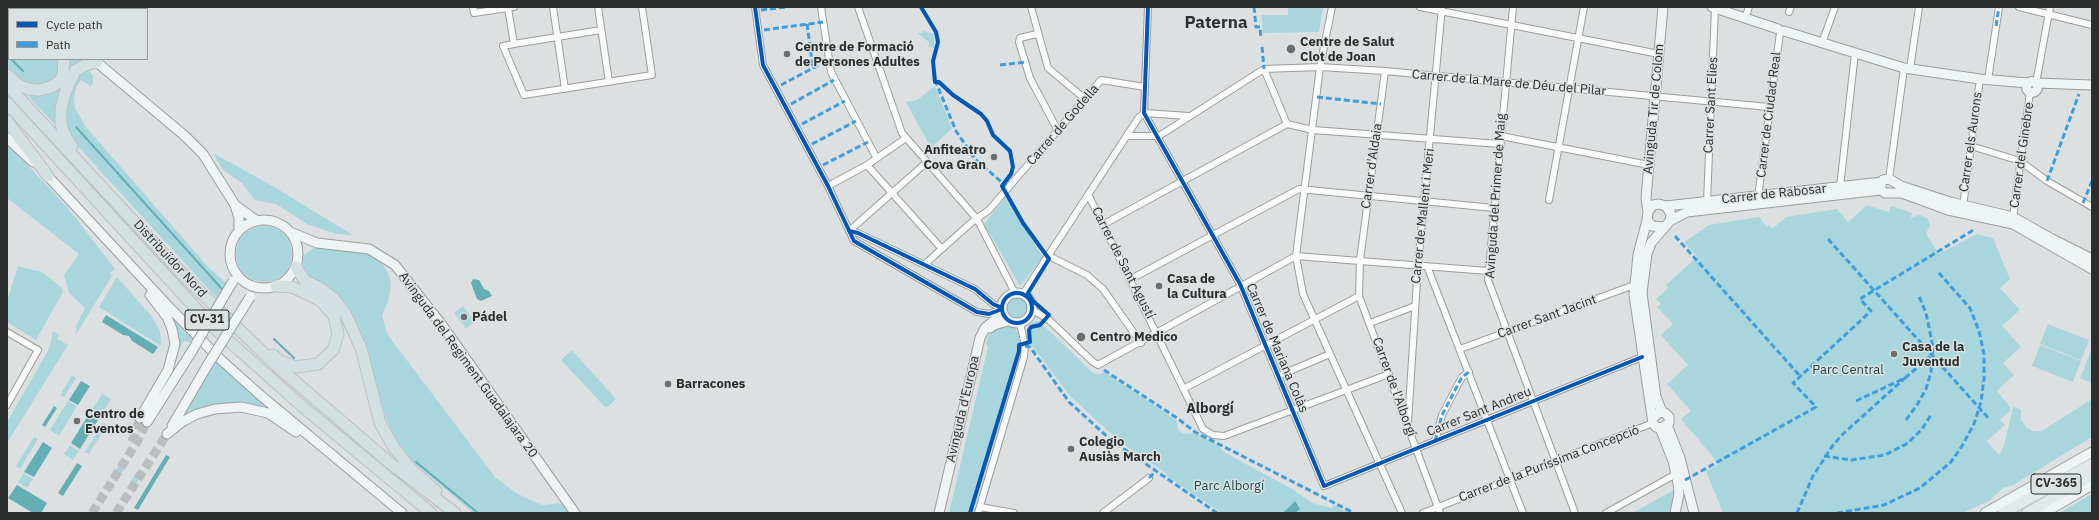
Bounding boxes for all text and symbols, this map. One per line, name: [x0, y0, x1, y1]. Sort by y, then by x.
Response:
legend: [8, 8, 148, 60]
district label: Paterna: [1184, 13, 1248, 33]
text: Cycle path: [46, 17, 103, 32]
place label: Centre de Salut Clot de Joan: [1300, 34, 1395, 65]
text: Path: [46, 37, 71, 52]
place label: Centre de Formació de Persones Adultes: [795, 39, 920, 70]
marker: Centre de Salut Clot de Joan: [1285, 43, 1297, 55]
street label: Avinguda Tir de Colom: [1641, 43, 1667, 175]
marker: Centre de Formació de Persones Adultes: [782, 49, 792, 59]
street label: Carrer de Ciudad Real: [1754, 51, 1784, 179]
street label: Carrer Sant Elies: [1701, 56, 1721, 154]
street label: Carrer de la Mare de Déu del Pilar: [1411, 67, 1607, 99]
street label: Carrer de Godella: [1024, 81, 1102, 169]
street label: Carrer els Aurons: [1956, 91, 1986, 193]
street label: Carrer del Ginebre: [2007, 101, 2037, 209]
street label: Avinguda del Primer de Maig: [1482, 113, 1510, 279]
street label: Carrer d'Aldaia: [1358, 122, 1386, 210]
place label: Anfiteatro Cova Gran: [923, 142, 986, 173]
street label: Carrer de Mallent i Meri: [1408, 148, 1438, 284]
marker: Anfiteatro Cova Gran: [989, 152, 999, 162]
street label: Carrer de Rabosar: [1721, 181, 1827, 207]
street label: Carrer de Sant Agustí: [1088, 205, 1158, 321]
street label: Distribuïdor Nord: [130, 217, 210, 301]
street label: Avinguda del Regiment Guadalajara 20: [395, 269, 541, 461]
place label: Casa de la Cultura: [1167, 271, 1227, 302]
marker: Casa de la Cultura: [1154, 281, 1164, 291]
street label: Carrer de Mariana Colàs: [1243, 281, 1311, 415]
street label: Carrer Sant Jacint: [1495, 292, 1599, 342]
place label: Pádel: [472, 309, 507, 325]
road number: CV-31: [185, 310, 229, 330]
marker: Pádel: [459, 312, 469, 322]
place label: Centro Medico: [1090, 329, 1178, 345]
marker: Centro Medico: [1075, 331, 1087, 343]
street label: Carrer de l'Alborgí: [1369, 335, 1419, 439]
place label: Casa de la Juventud: [1902, 339, 1964, 370]
marker: Casa de la Juventud: [1889, 349, 1899, 359]
street label: Avinguda d'Europa: [943, 354, 983, 464]
park label: Parc Central: [1812, 362, 1884, 378]
place label: Barracones: [676, 376, 745, 392]
marker: Barracones: [663, 379, 673, 389]
street label: Carrer Sant Andreu: [1424, 384, 1534, 440]
district label: Alborgí: [1186, 401, 1234, 417]
place label: Centro de Eventos: [85, 406, 144, 437]
marker: Centro de Eventos: [72, 416, 82, 426]
street label: Carrer de la Puríssima Concepció: [1456, 422, 1642, 506]
place label: Colegio Ausiàs March: [1079, 434, 1161, 465]
marker: Colegio Ausiàs March: [1066, 444, 1076, 454]
road number: CV-365: [2031, 474, 2081, 494]
park label: Parc Alborgí: [1194, 478, 1264, 494]

